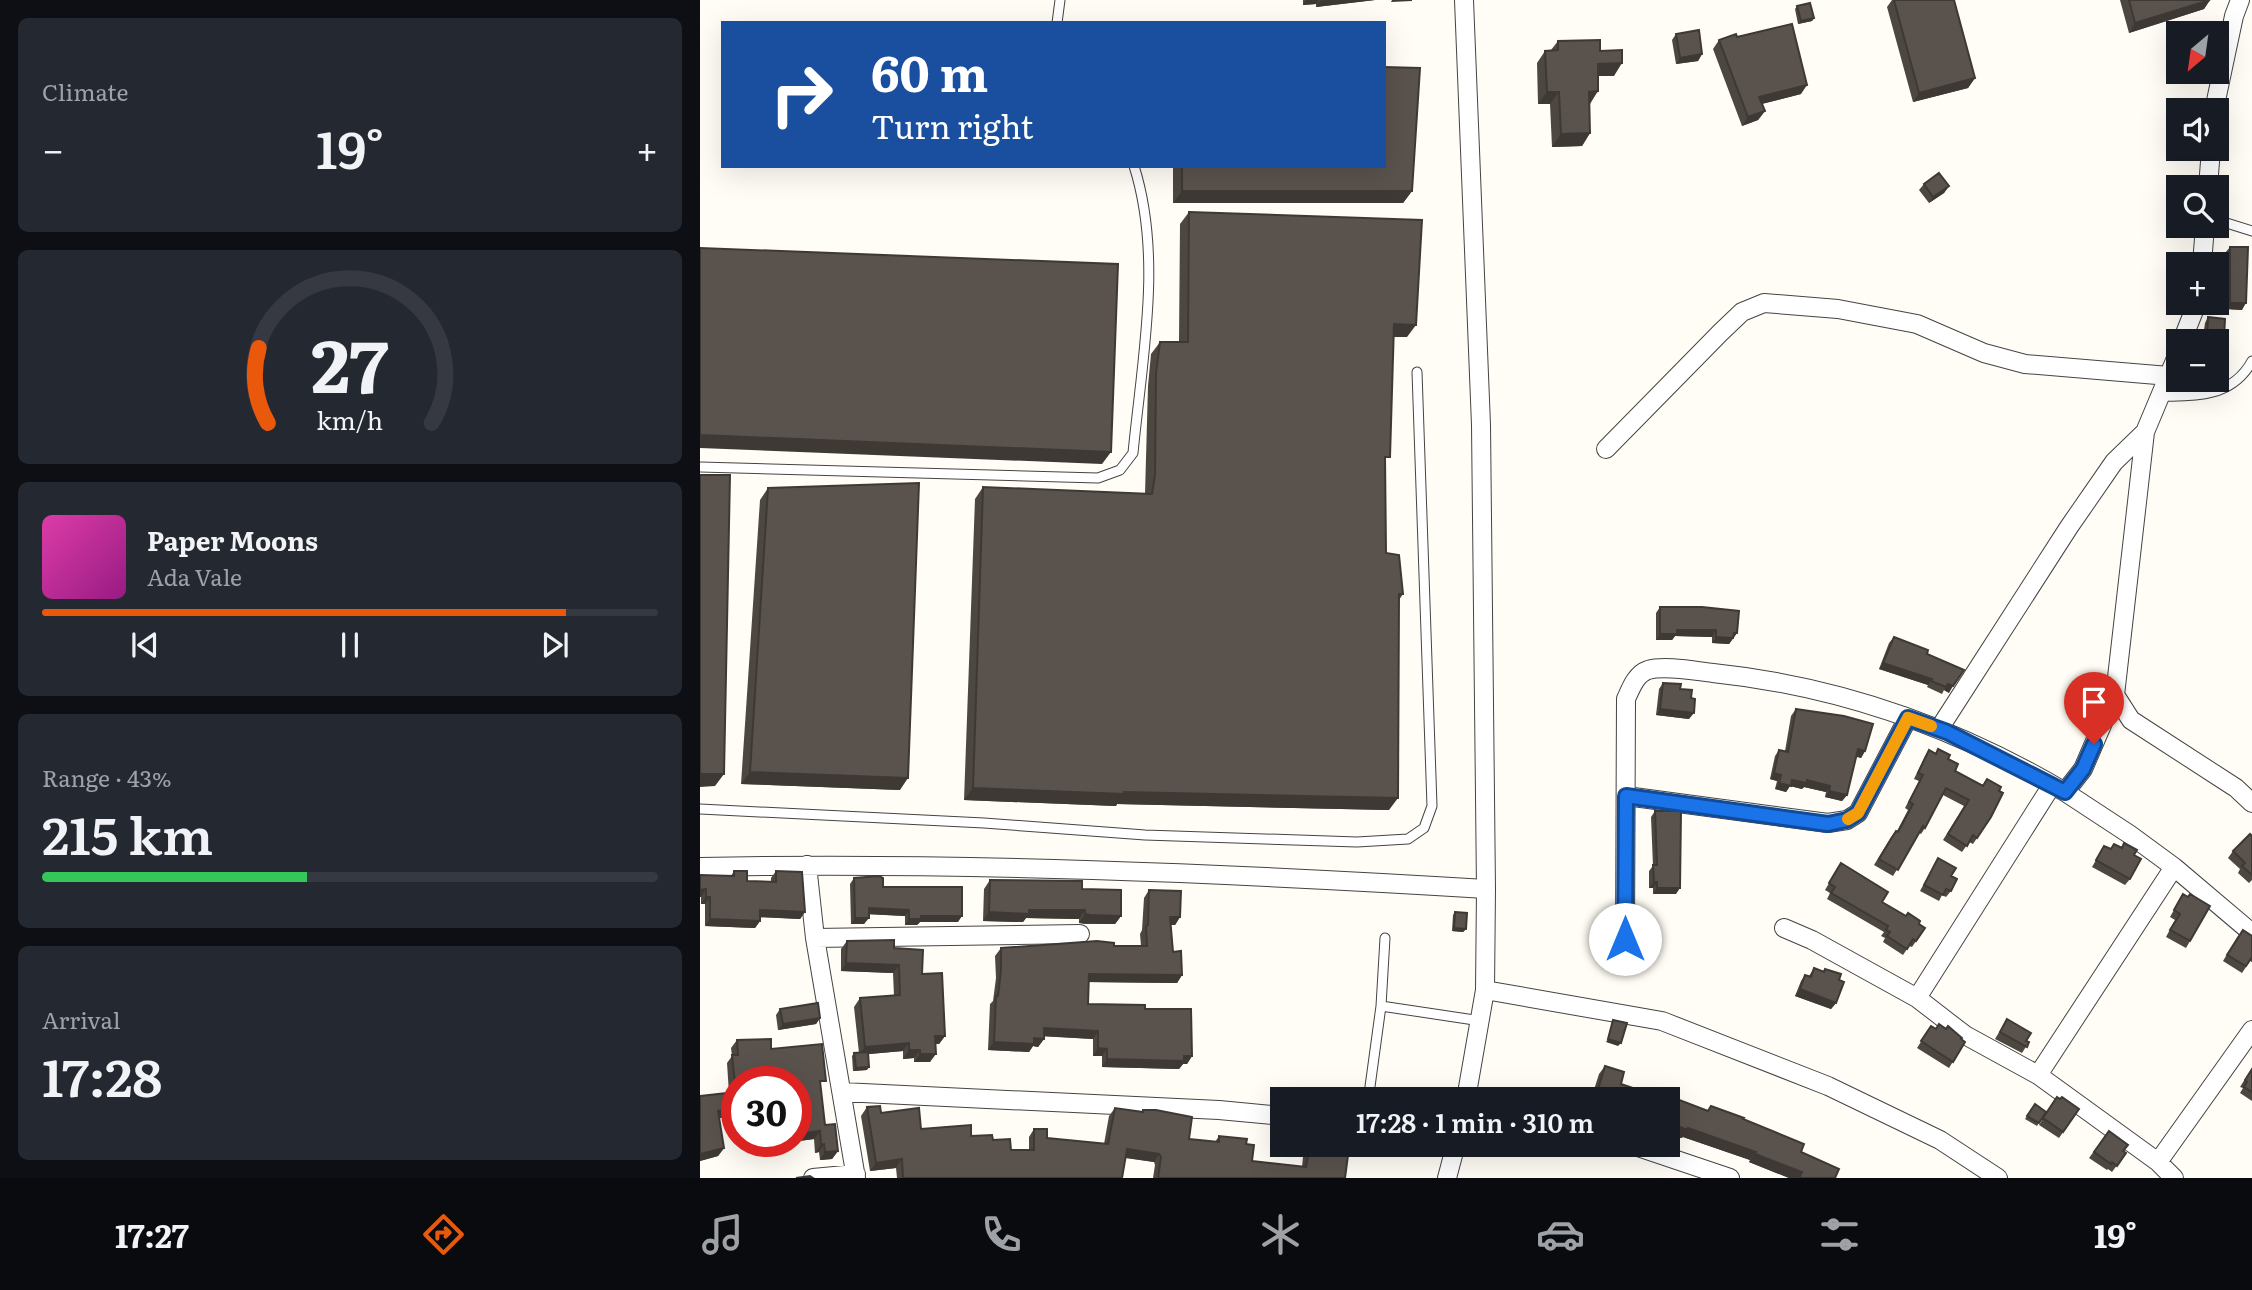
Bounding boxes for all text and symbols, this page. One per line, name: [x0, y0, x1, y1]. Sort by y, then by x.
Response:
north arrow: [2166, 21, 2230, 84]
map controls: [2166, 21, 2229, 392]
text: 60 m: [871, 34, 988, 107]
icon: right: [756, 49, 847, 140]
text: Climate: [42, 74, 128, 108]
button: sound: [2166, 98, 2229, 161]
text: Turn right: [871, 101, 1033, 149]
text: 19°: [316, 108, 384, 185]
text: −: [42, 119, 64, 176]
text: +: [636, 119, 658, 176]
button: search: [2166, 175, 2229, 238]
button: +: [2166, 252, 2229, 315]
text: 27: [311, 307, 389, 415]
button: −: [2166, 329, 2229, 392]
text: km/h: [317, 401, 383, 438]
text: Paper Moons: [147, 520, 318, 559]
text: Ada Vale: [147, 559, 242, 593]
icon: previous: [126, 626, 164, 664]
icon: pause: [331, 626, 369, 664]
icon: next: [536, 626, 574, 664]
pin: [2064, 672, 2124, 744]
icon: arrive: [2075, 683, 2113, 721]
text: Range · 43%: [42, 760, 172, 794]
text: 215 km: [42, 794, 213, 871]
position arrow: [1588, 902, 1662, 976]
text: Arrival: [42, 1002, 121, 1036]
text: 17:28: [42, 1036, 162, 1113]
speed limit sign: 30: [721, 1066, 812, 1157]
text: 17:28 · 1 min · 310 m: [1356, 1102, 1594, 1141]
text: 17:27: [115, 1210, 189, 1258]
icon: directions: [419, 1210, 468, 1259]
icon: music: [698, 1210, 747, 1259]
icon: phone: [977, 1210, 1026, 1259]
icon: climate: [1256, 1210, 1305, 1259]
icon: car: [1536, 1210, 1585, 1259]
icon: filters: [1815, 1210, 1864, 1259]
text: 19°: [2094, 1210, 2137, 1258]

